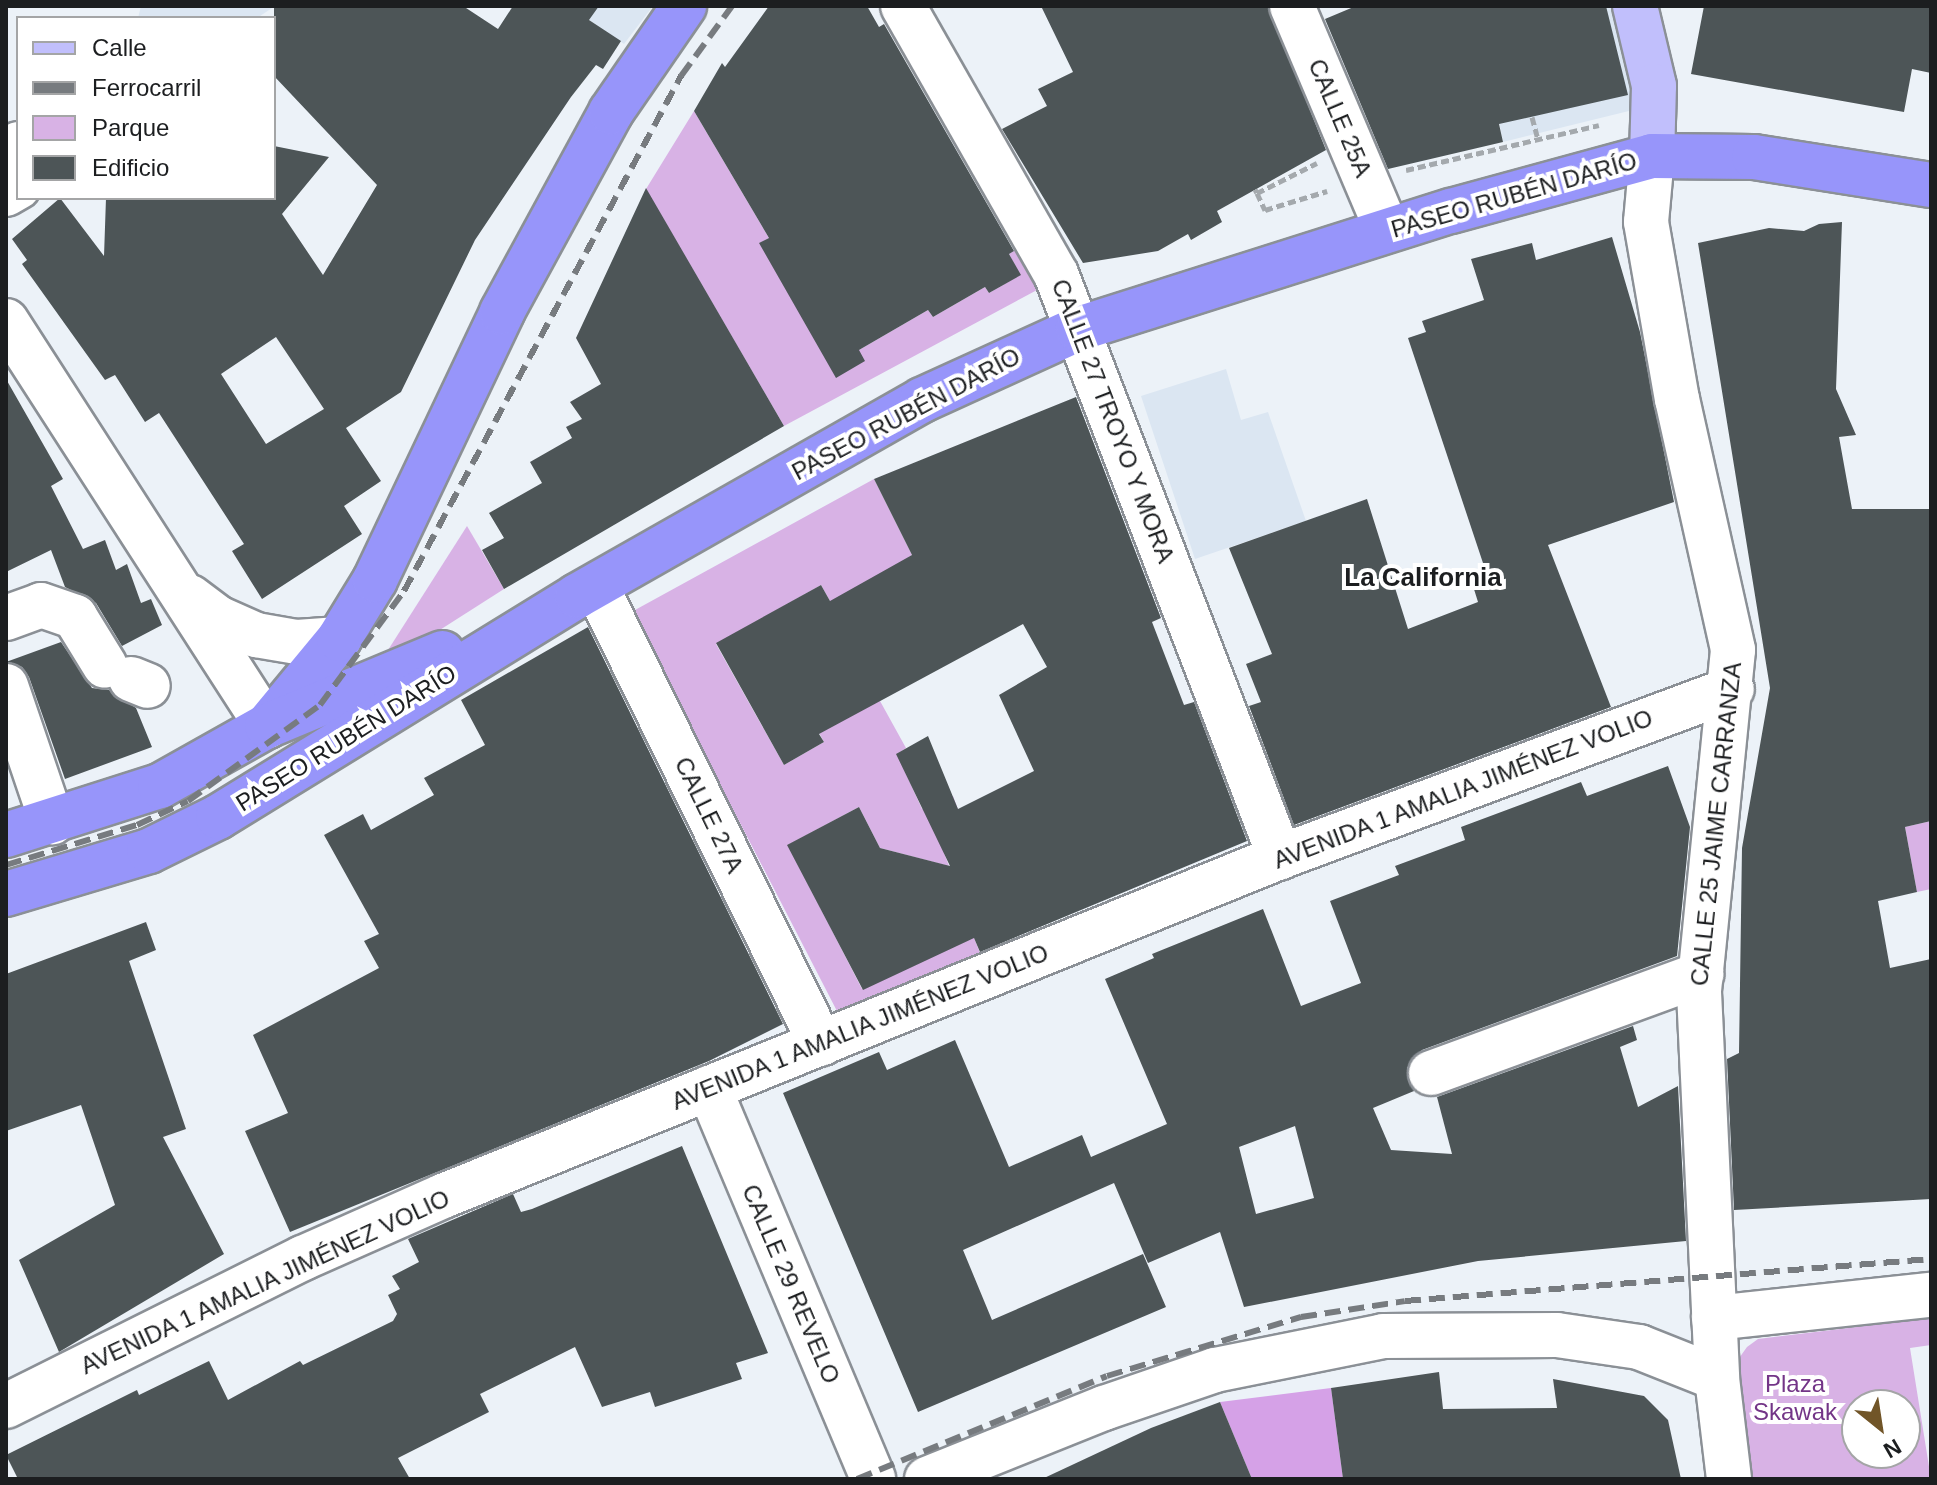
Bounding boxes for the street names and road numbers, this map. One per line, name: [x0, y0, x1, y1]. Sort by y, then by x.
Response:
street label: CALLE 25A: [1302, 55, 1378, 181]
street label: PASEO RUBÉN DARÍO: [1388, 146, 1640, 244]
street label: CALLE 27 TROYO Y MORA: [1045, 275, 1181, 567]
street label: PASEO RUBÉN DARÍO: [787, 342, 1025, 486]
street label: PASEO RUBÉN DARÍO: [231, 658, 461, 818]
street label: CALLE 25 JAIME CARRANZA: [1685, 661, 1747, 987]
street label: AVENIDA 1 AMALIA JIMÉNEZ VOLIO: [1268, 703, 1658, 875]
street label: CALLE 27A: [669, 752, 749, 878]
street label: AVENIDA 1 AMALIA JIMÉNEZ VOLIO: [666, 937, 1054, 1117]
street label: CALLE 29 REVELO: [736, 1180, 846, 1388]
street label: AVENIDA 1 AMALIA JIMÉNEZ VOLIO: [74, 1183, 456, 1381]

